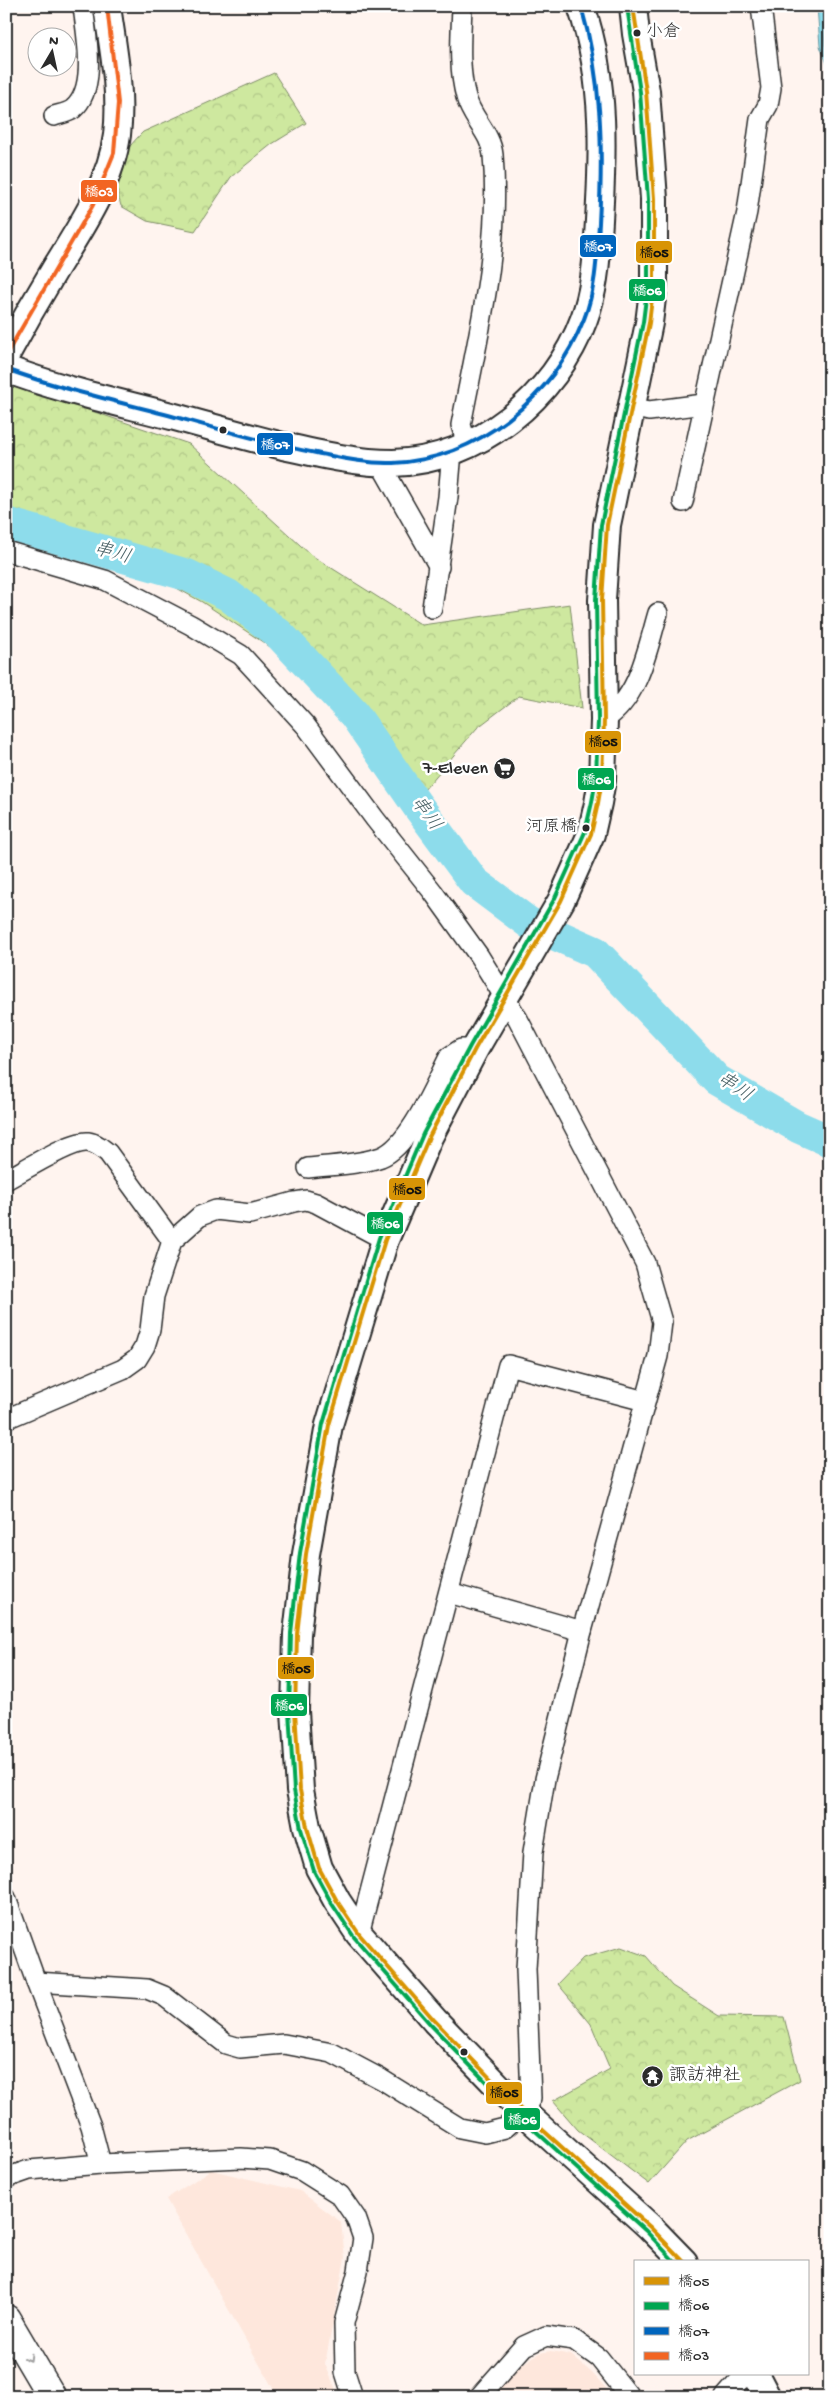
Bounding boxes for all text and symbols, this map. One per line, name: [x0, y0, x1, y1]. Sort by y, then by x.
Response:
place label: 小倉: [646, 22, 680, 43]
north arrow: [28, 28, 78, 78]
marker: 小倉: [632, 28, 642, 38]
text: N: [48, 33, 59, 51]
line badge: 橋03: [80, 179, 118, 203]
text: 橋03: [84, 185, 114, 202]
line badge: 橋07: [579, 234, 617, 258]
text: 橋07: [583, 240, 613, 257]
line badge: 橋05: [635, 240, 673, 264]
text: 橋05: [639, 246, 669, 263]
line badge: 橋06: [628, 278, 666, 302]
text: 橋06: [632, 284, 662, 301]
unlabelled marker: [218, 425, 228, 435]
line badge: 橋07: [256, 432, 294, 456]
text: 橋07: [260, 438, 290, 455]
water label: 串川: [91, 537, 134, 570]
line badge: 橋05: [584, 730, 622, 754]
text: 橋05: [588, 735, 618, 752]
supermarket icon: 7-Eleven: [492, 757, 516, 781]
place label: 7-Eleven: [422, 759, 488, 780]
line badge: 橋06: [577, 767, 615, 791]
text: 橋06: [581, 773, 611, 790]
water label: 串川: [405, 791, 446, 836]
place label: 河原橋: [526, 817, 577, 838]
marker: 河原橋: [581, 823, 591, 833]
water label: 串川: [712, 1067, 757, 1108]
line badge: 橋05: [388, 1177, 426, 1201]
text: 橋05: [392, 1183, 422, 1200]
line badge: 橋06: [366, 1211, 404, 1235]
text: 橋06: [370, 1217, 400, 1234]
line badge: 橋05: [277, 1656, 315, 1680]
text: 橋05: [281, 1662, 311, 1679]
line badge: 橋06: [270, 1693, 308, 1717]
text: 橋06: [274, 1699, 304, 1716]
unlabelled marker: [459, 2047, 469, 2057]
temple icon: 諏訪神社: [641, 2064, 665, 2088]
place label: 諏訪神社: [669, 2065, 741, 2087]
line badge: 橋05: [485, 2081, 523, 2105]
text: 橋05: [489, 2086, 519, 2103]
line badge: 橋06: [503, 2107, 541, 2131]
text: 橋06: [507, 2113, 537, 2130]
legend: [634, 2260, 808, 2376]
text: 橋05: [678, 2274, 710, 2292]
text: 橋06: [678, 2298, 710, 2316]
text: 橋07: [678, 2324, 711, 2342]
text: 橋03: [678, 2348, 710, 2366]
one-way arrow: [23, 2352, 33, 2361]

